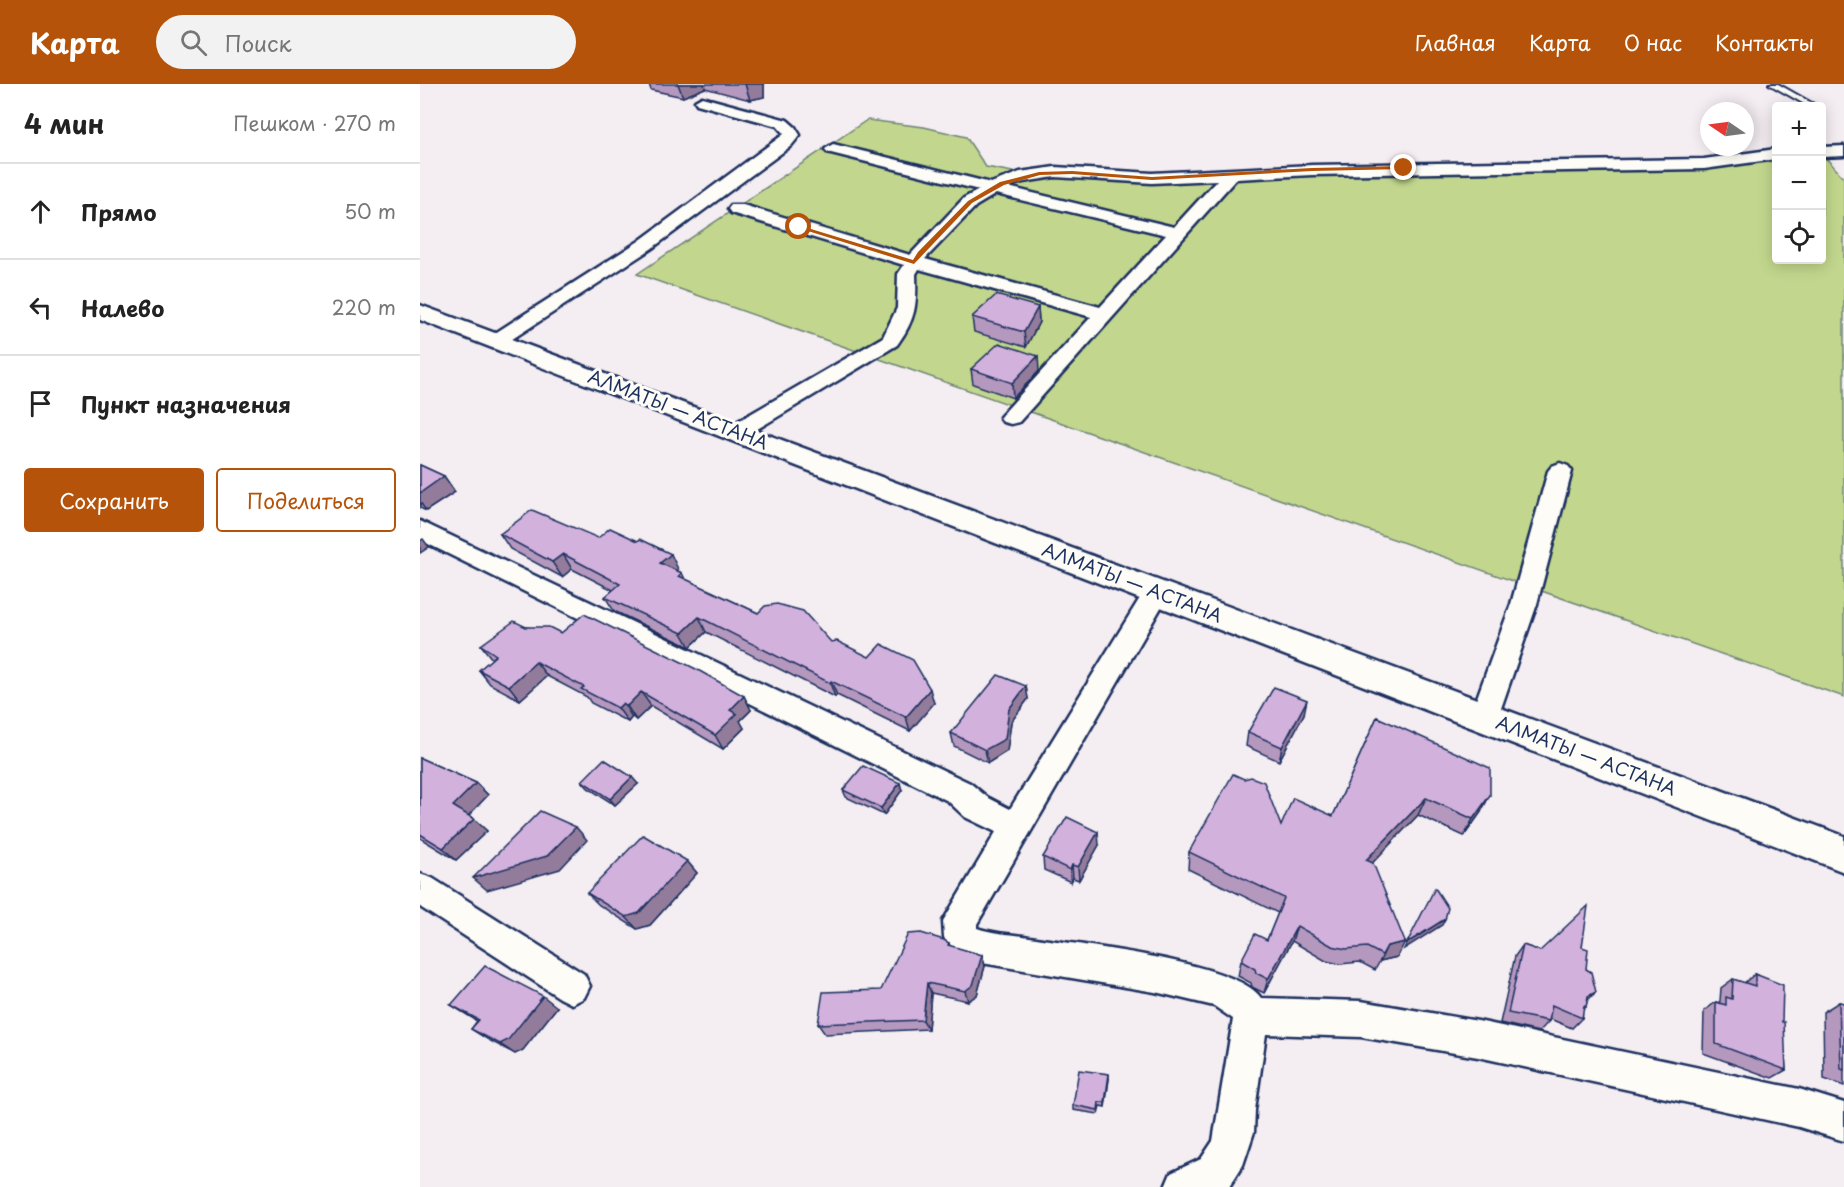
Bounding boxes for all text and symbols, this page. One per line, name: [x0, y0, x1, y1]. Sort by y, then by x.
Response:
search box: [156, 15, 576, 69]
text: Карта: [30, 21, 120, 64]
icon: search: [177, 26, 210, 59]
text: Поиск: [225, 26, 292, 59]
text: Главная: [1415, 26, 1496, 58]
text: Карта: [1529, 26, 1591, 58]
text: О нас: [1624, 26, 1682, 58]
text: Контакты: [1715, 26, 1814, 58]
north arrow: [1700, 102, 1754, 156]
map controls: [1772, 102, 1826, 264]
button: +: [1772, 102, 1826, 156]
text: 4 мин: [24, 104, 105, 143]
text: Пешком · 270 m: [233, 108, 396, 138]
route end: [1390, 154, 1416, 180]
button: −: [1772, 156, 1826, 210]
icon: ahead: [24, 195, 57, 228]
text: Прямо: [81, 195, 156, 228]
text: 50 m: [344, 196, 396, 226]
button: locate: [1772, 210, 1826, 264]
route start: [785, 213, 811, 239]
icon: left: [24, 291, 57, 324]
text: Налево: [81, 291, 164, 324]
text: 220 m: [332, 292, 396, 322]
street label: АЛМАТЫ — АСТАНА: [585, 362, 772, 455]
icon: arrive: [24, 387, 57, 420]
text: Пункт назначения: [81, 387, 291, 420]
button: Сохранить: [24, 468, 204, 532]
button: Поделиться: [216, 468, 396, 532]
street label: АЛМАТЫ — АСТАНА: [1039, 535, 1226, 628]
street label: АЛМАТЫ — АСТАНА: [1493, 708, 1680, 801]

